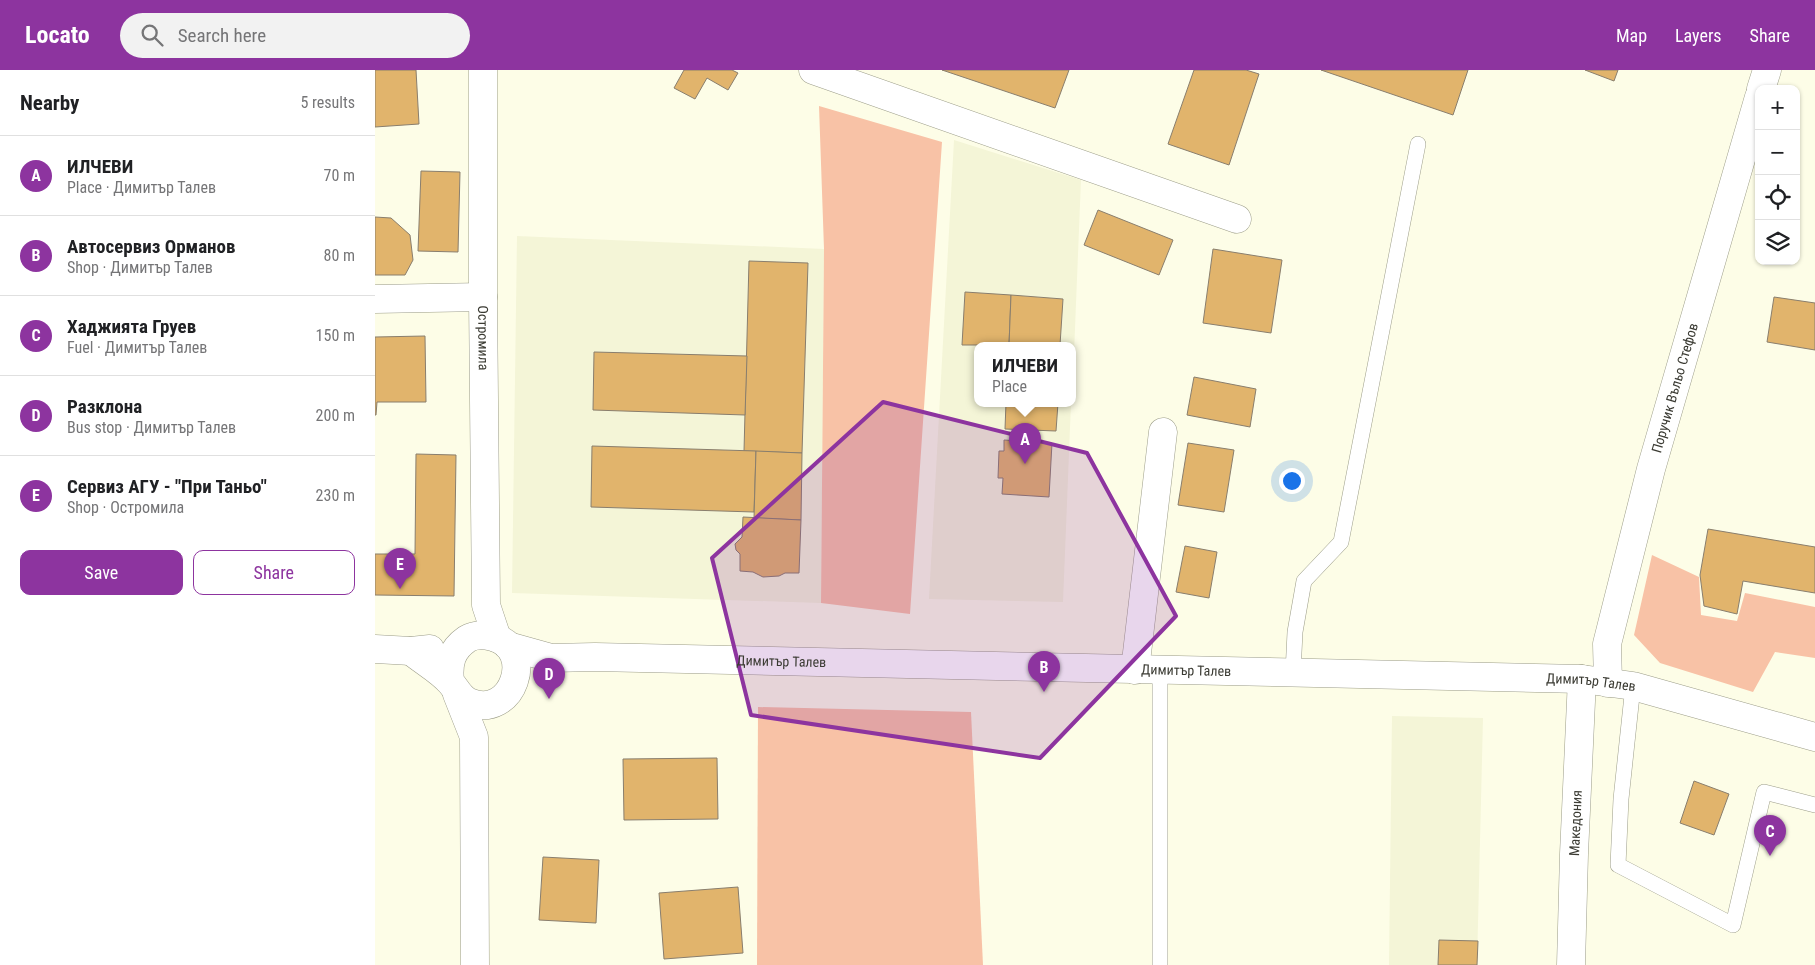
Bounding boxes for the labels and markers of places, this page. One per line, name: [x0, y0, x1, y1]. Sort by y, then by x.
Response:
pin: A: [1009, 423, 1041, 464]
pin: E: [384, 548, 416, 589]
pin: B: [1028, 651, 1060, 692]
pin: D: [533, 658, 565, 699]
pin: C: [1754, 815, 1786, 856]

